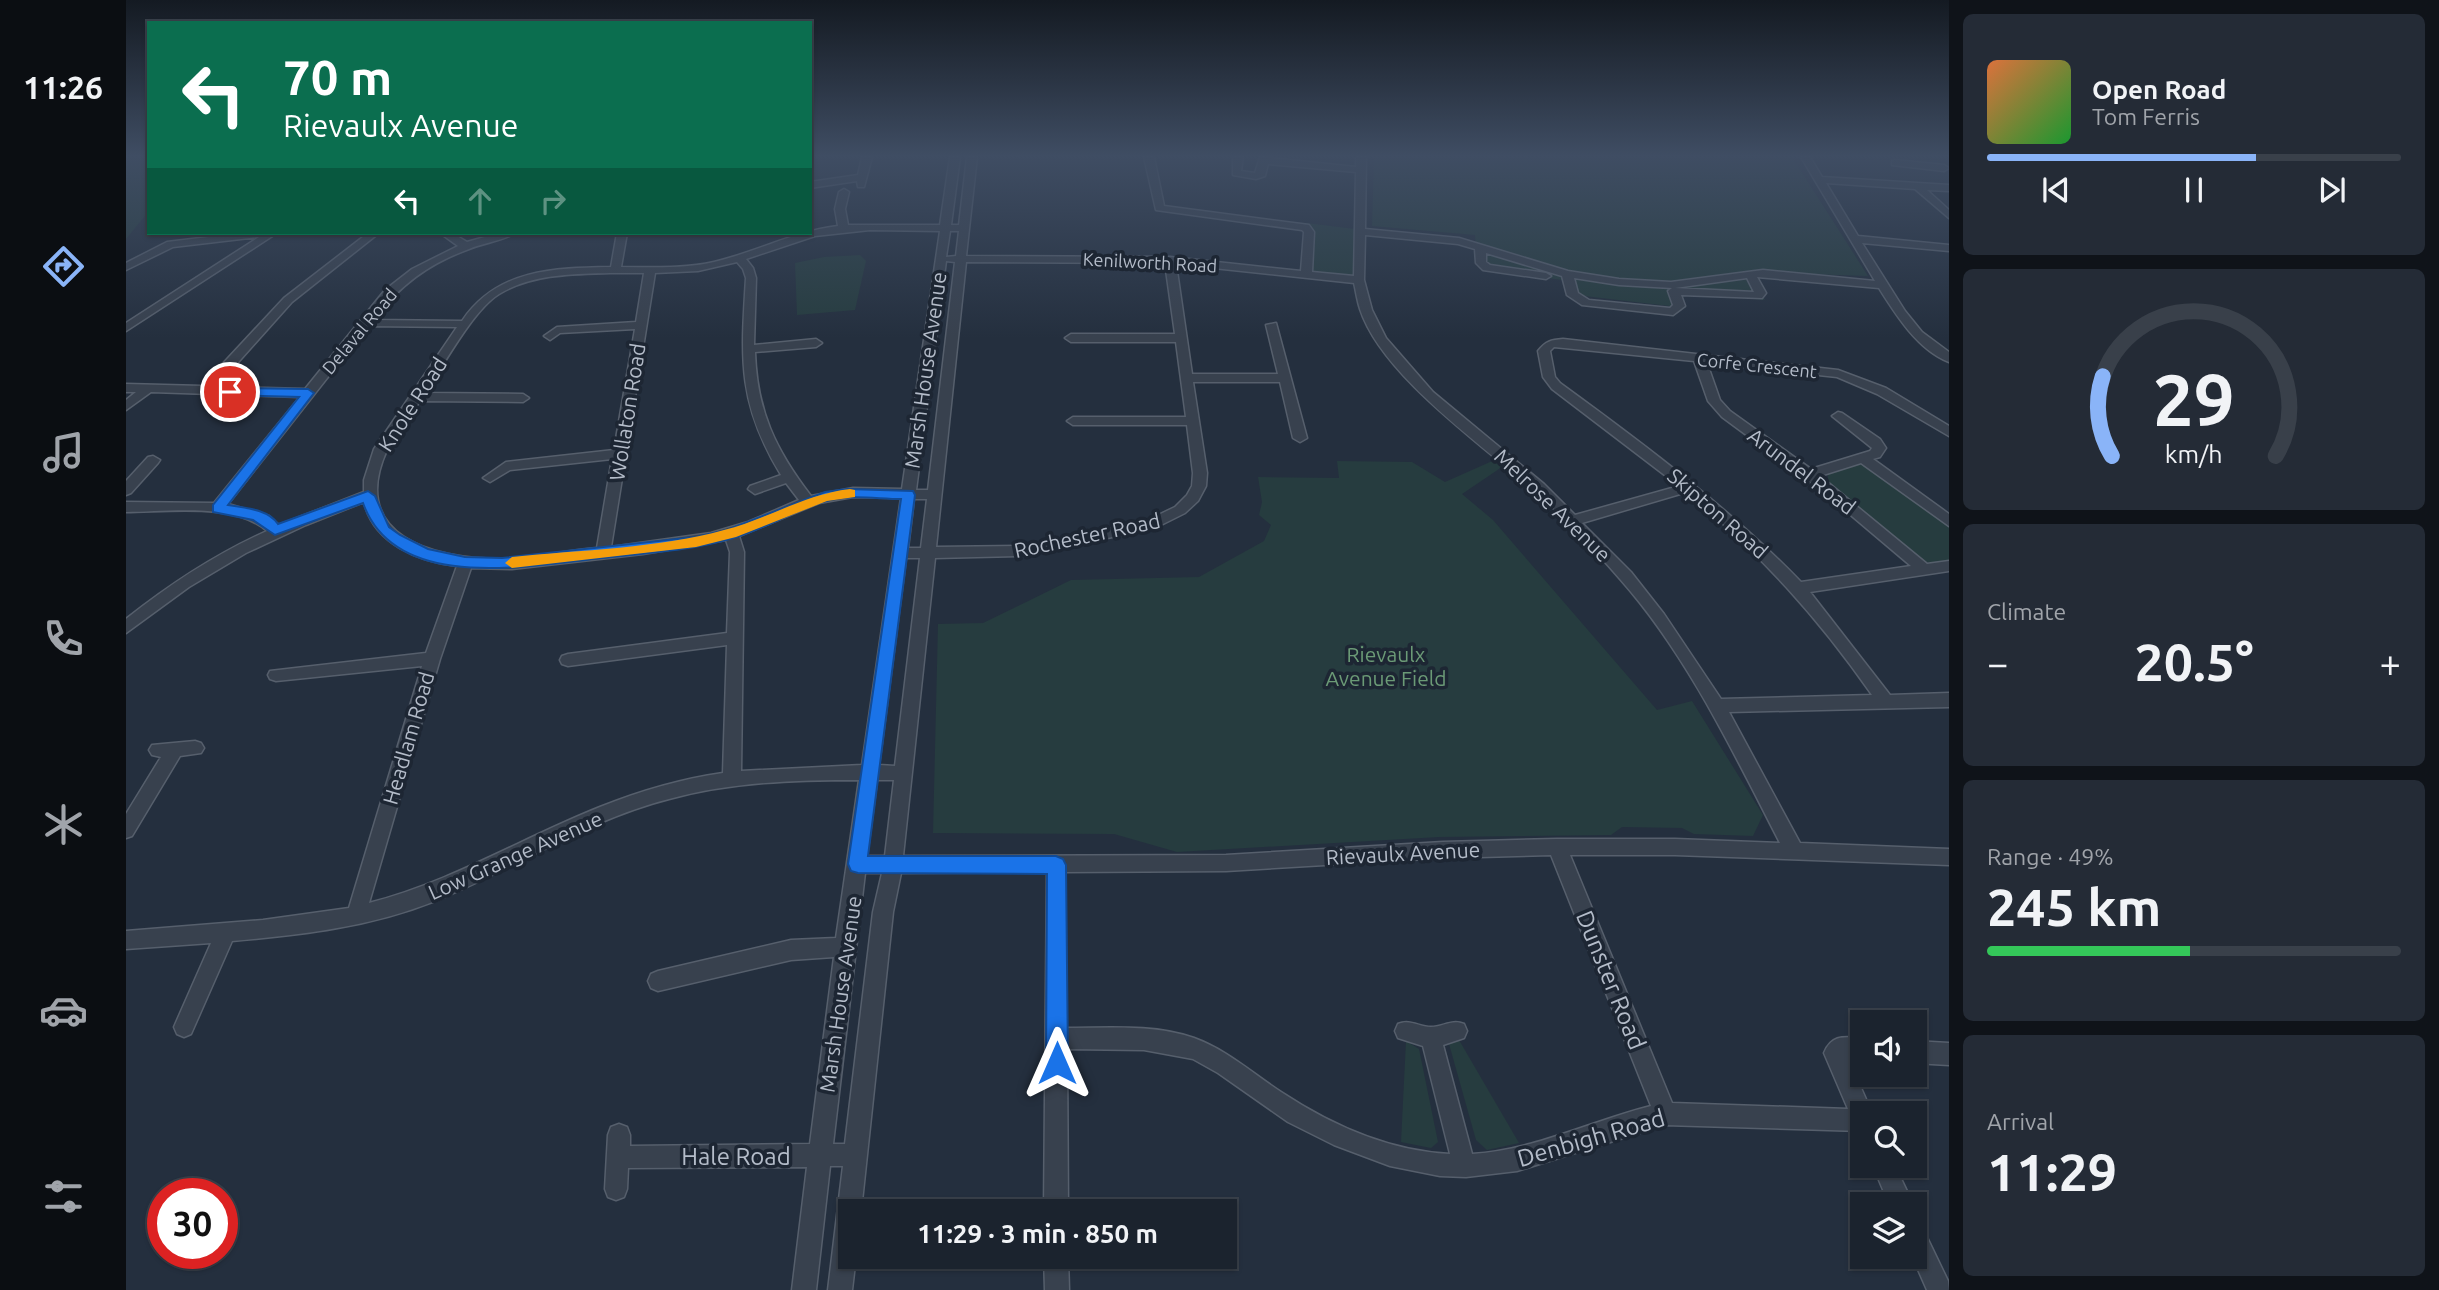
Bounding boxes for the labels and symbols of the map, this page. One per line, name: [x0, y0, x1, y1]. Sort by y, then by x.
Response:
street label: Kenilworth Road: [1082, 248, 1218, 276]
street label: Marsh House Avenue: [899, 270, 951, 470]
street label: Delaval Road: [318, 284, 400, 378]
street label: Wollaton Road: [604, 342, 650, 482]
street label: Corfe Crescent: [1696, 349, 1818, 381]
street label: Knole Road: [373, 352, 451, 456]
pin: [200, 362, 260, 422]
street label: Arundel Road: [1744, 423, 1860, 519]
street label: Melrose Avenue: [1490, 444, 1616, 566]
street label: Skipton Road: [1663, 463, 1773, 563]
street label: Rochester Road: [1012, 508, 1162, 562]
park label: Rievaulx Avenue Field: [1325, 642, 1447, 690]
street label: Headlam Road: [378, 669, 438, 807]
street label: Low Grange Avenue: [424, 806, 606, 904]
street label: Rievaulx Avenue: [1325, 837, 1481, 869]
street label: Marsh House Avenue: [814, 894, 866, 1094]
street label: Dunster Road: [1571, 907, 1651, 1053]
position arrow: [1020, 1026, 1094, 1100]
street label: Denbigh Road: [1514, 1104, 1668, 1172]
street label: Hale Road: [681, 1143, 791, 1170]
speed limit sign: 30: [147, 1178, 238, 1269]

